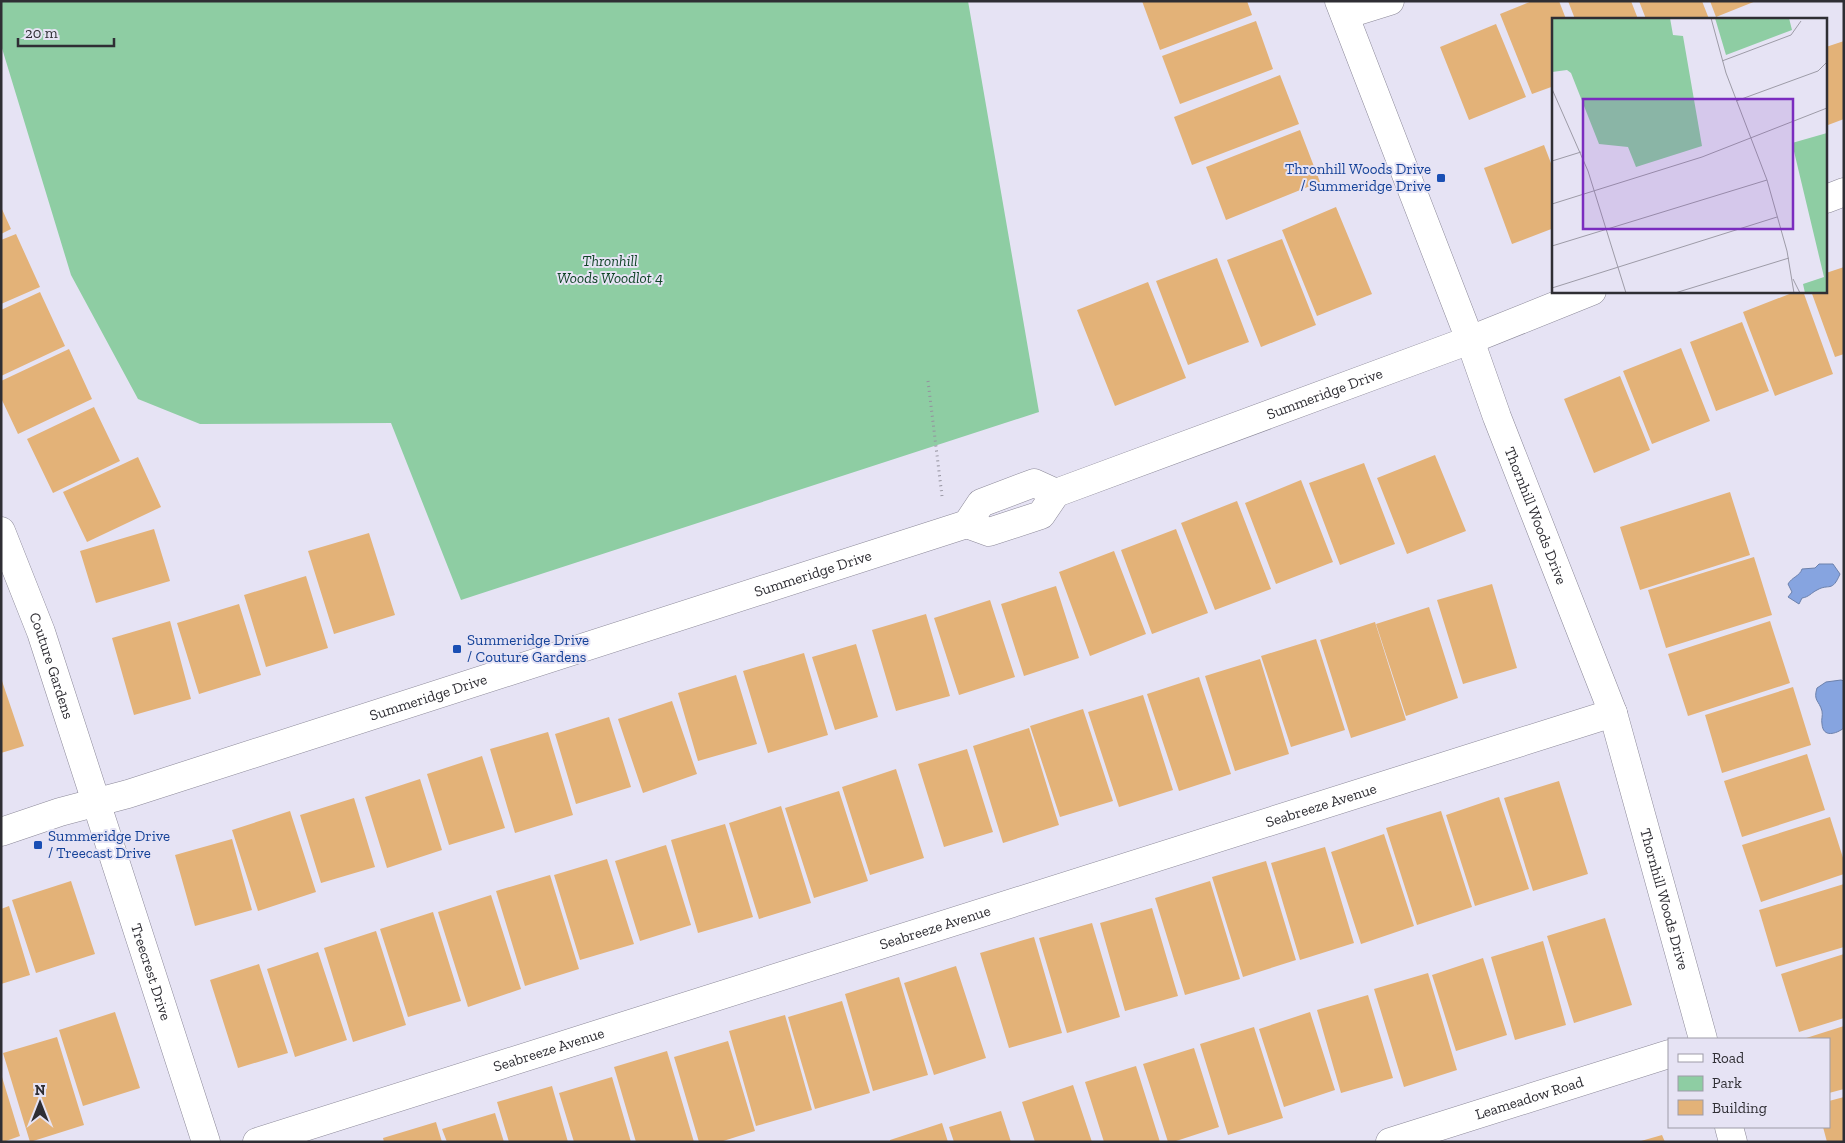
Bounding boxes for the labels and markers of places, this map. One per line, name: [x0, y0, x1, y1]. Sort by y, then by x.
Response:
place label: Thronhill Woods Drive / Summeridge Drive: [1285, 160, 1431, 195]
marker: Thronhill Woods Drive / Summeridge Drive: [1435, 172, 1447, 184]
place label: Summeridge Drive / Couture Gardens: [467, 631, 589, 666]
marker: Summeridge Drive / Couture Gardens: [451, 643, 463, 655]
place label: Summeridge Drive / Treecast Drive: [48, 827, 170, 862]
marker: Summeridge Drive / Treecast Drive: [32, 839, 44, 851]

